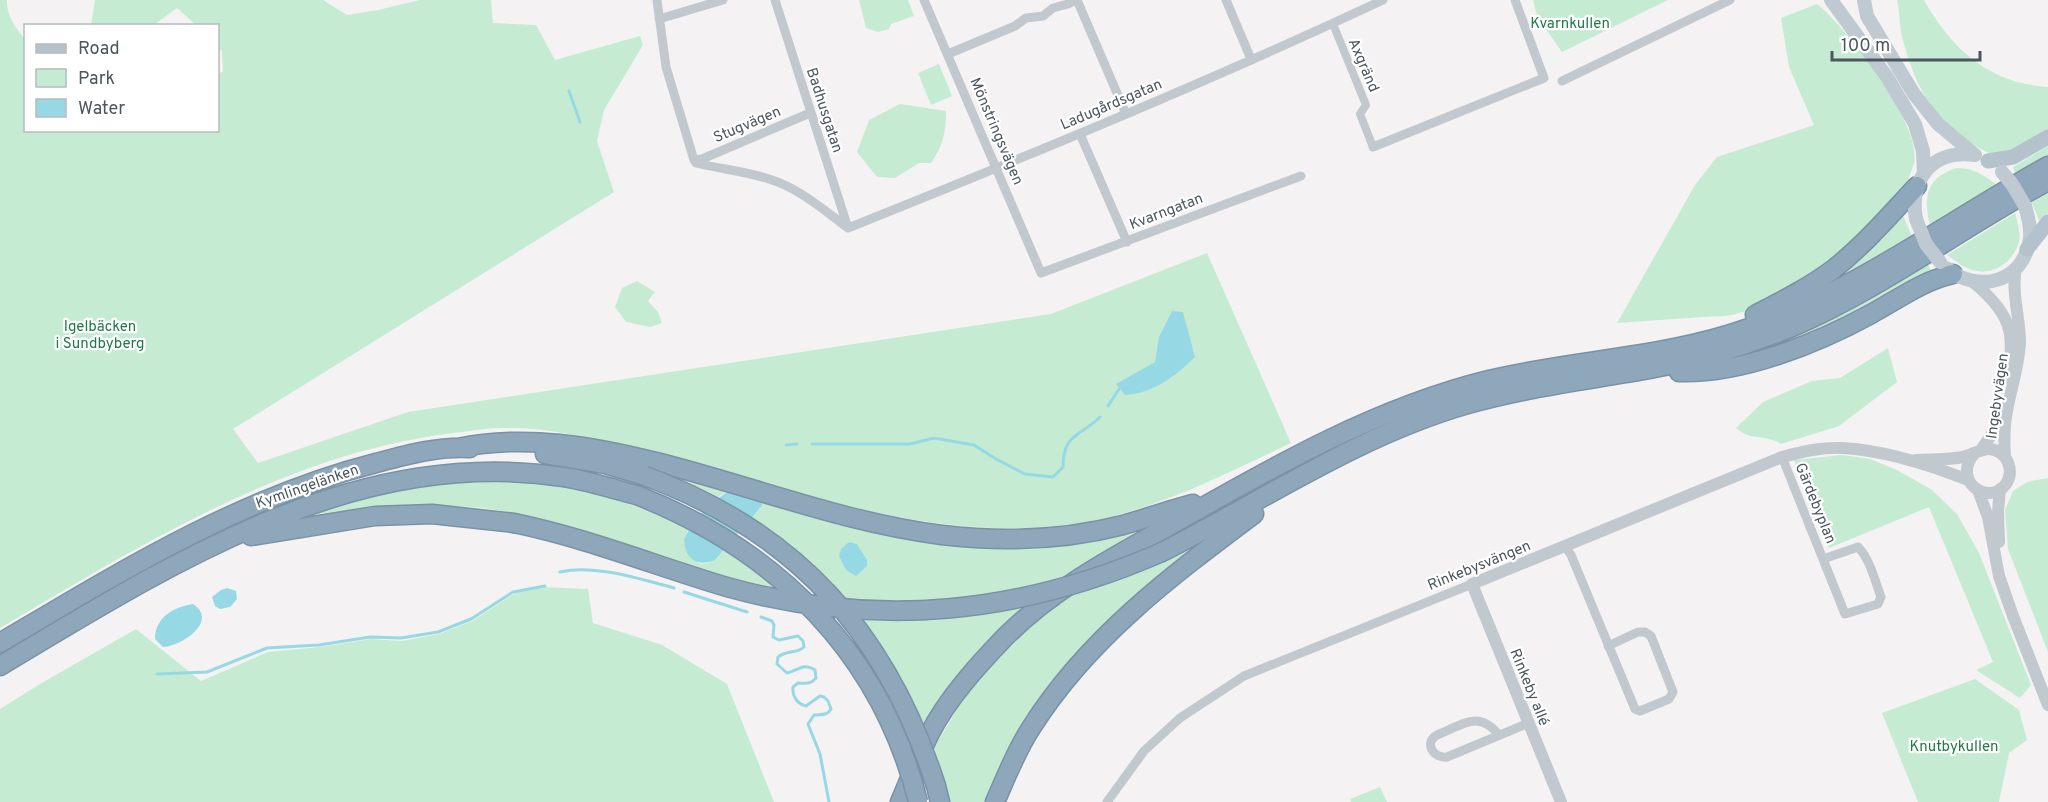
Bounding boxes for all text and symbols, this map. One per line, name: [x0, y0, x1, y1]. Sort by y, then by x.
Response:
park label: Kvarnkullen: [1530, 15, 1610, 34]
legend: [24, 24, 219, 132]
scale bar: [1832, 24, 1980, 62]
text: 100 m: [1841, 35, 1890, 58]
street label: Axgränd: [1343, 36, 1382, 95]
text: Road: [78, 38, 120, 61]
street label: Badhusgatan: [801, 65, 846, 156]
text: Park: [78, 68, 115, 91]
street label: Mönstringsvägen: [964, 75, 1027, 188]
street label: Ladugårdsgatan: [1058, 75, 1165, 135]
text: Water: [78, 98, 125, 121]
street label: Stugvägen: [711, 103, 784, 148]
street label: Kvarngatan: [1127, 190, 1206, 235]
park label: Igelbäcken i Sundbyberg: [55, 318, 145, 354]
street label: Ingebyvägen: [1983, 352, 2014, 440]
street label: Gärdebyplan: [1790, 460, 1839, 547]
street label: Kymlingelänken: [254, 461, 361, 514]
street label: Rinkebysvängen: [1425, 537, 1534, 596]
street label: Rinkeby allé: [1505, 646, 1553, 729]
park label: Knutbykullen: [1909, 738, 1999, 757]

